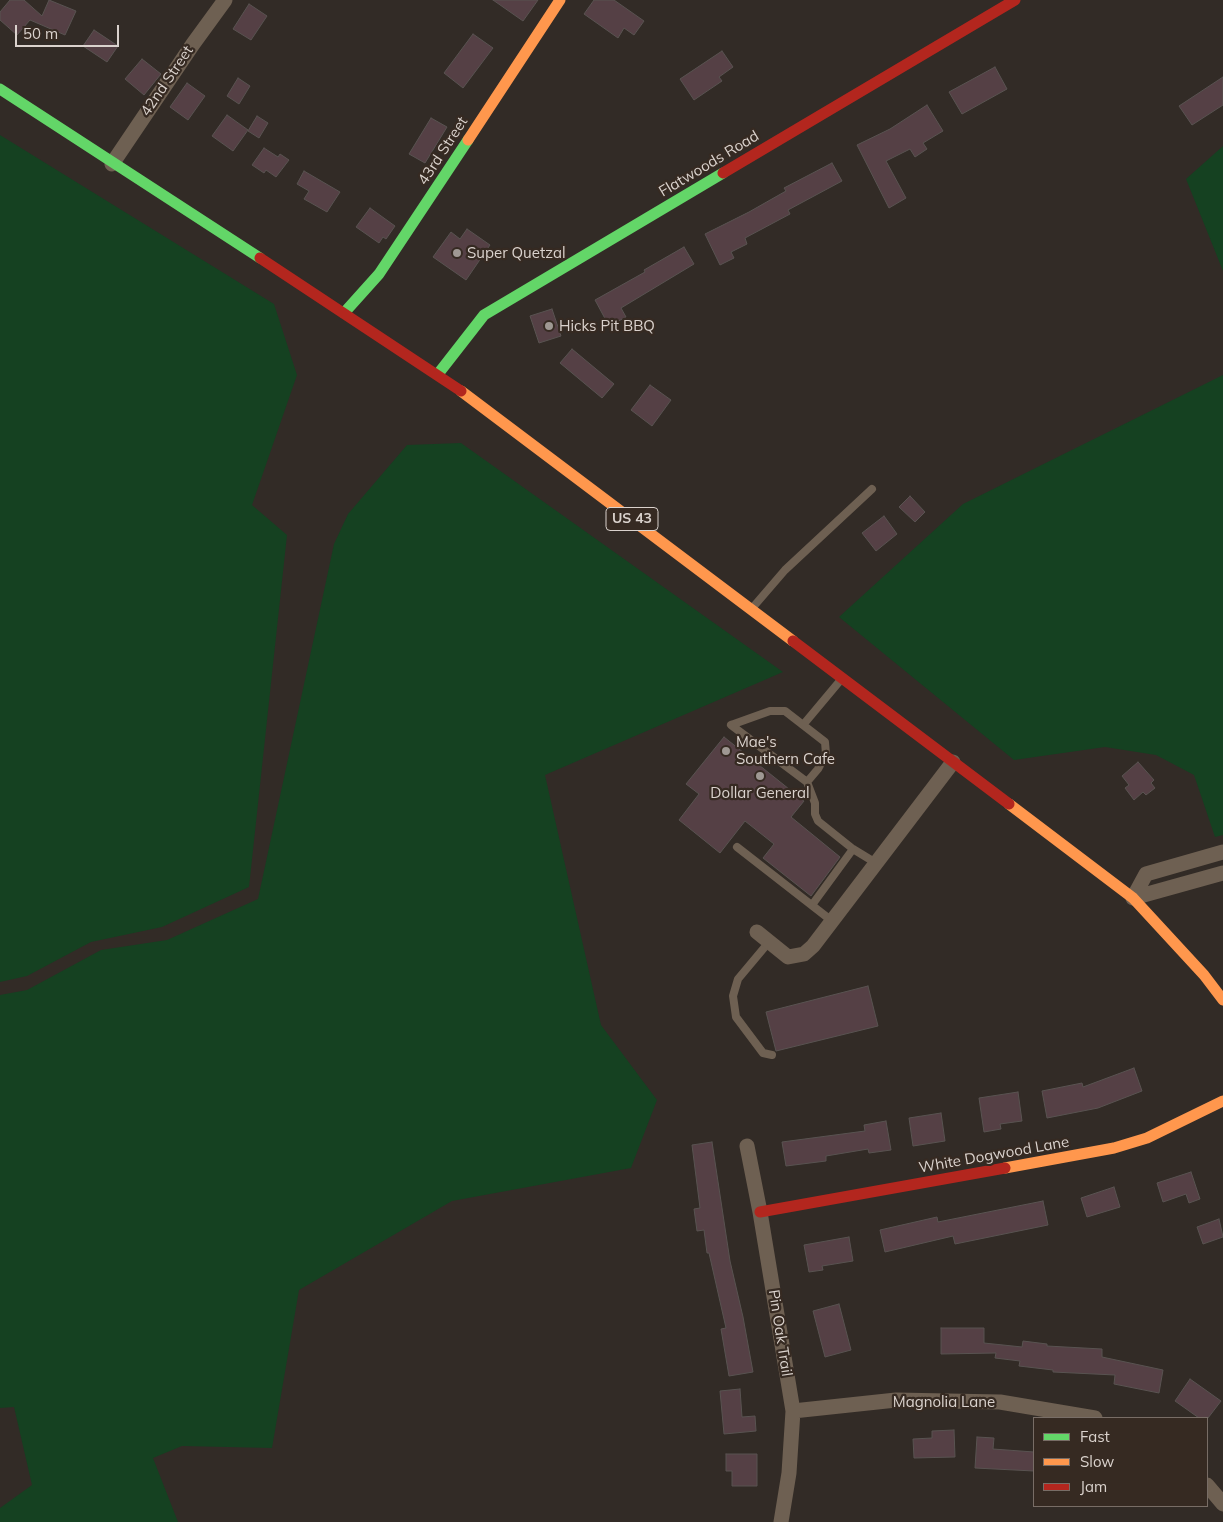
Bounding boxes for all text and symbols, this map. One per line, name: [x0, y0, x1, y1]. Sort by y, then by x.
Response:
scale bar: [18, 15, 121, 47]
text: 50 m: [23, 24, 58, 43]
street label: 42nd Street: [137, 42, 197, 120]
street label: 43rd Street: [414, 113, 472, 189]
street label: Flatwoods Road: [656, 127, 762, 201]
place label: Super Quetzal: [467, 244, 565, 262]
marker: Super Quetzal: [451, 247, 463, 259]
place label: Hicks Pit BBQ: [559, 317, 655, 335]
marker: Hicks Pit BBQ: [543, 320, 555, 332]
road number: US 43: [606, 508, 658, 530]
place label: Mae's Southern Cafe: [736, 733, 835, 768]
marker: Mae's Southern Cafe: [720, 745, 732, 757]
marker: Dollar General: [754, 770, 766, 782]
place label: Dollar General: [710, 784, 810, 802]
street label: White Dogwood Lane: [917, 1133, 1071, 1177]
street label: Pin Oak Trail: [764, 1288, 796, 1378]
street label: Magnolia Lane: [893, 1393, 995, 1411]
legend: [1033, 1417, 1208, 1507]
text: Fast: [1080, 1427, 1110, 1446]
text: Slow: [1080, 1452, 1114, 1471]
text: Jam: [1080, 1477, 1107, 1496]

